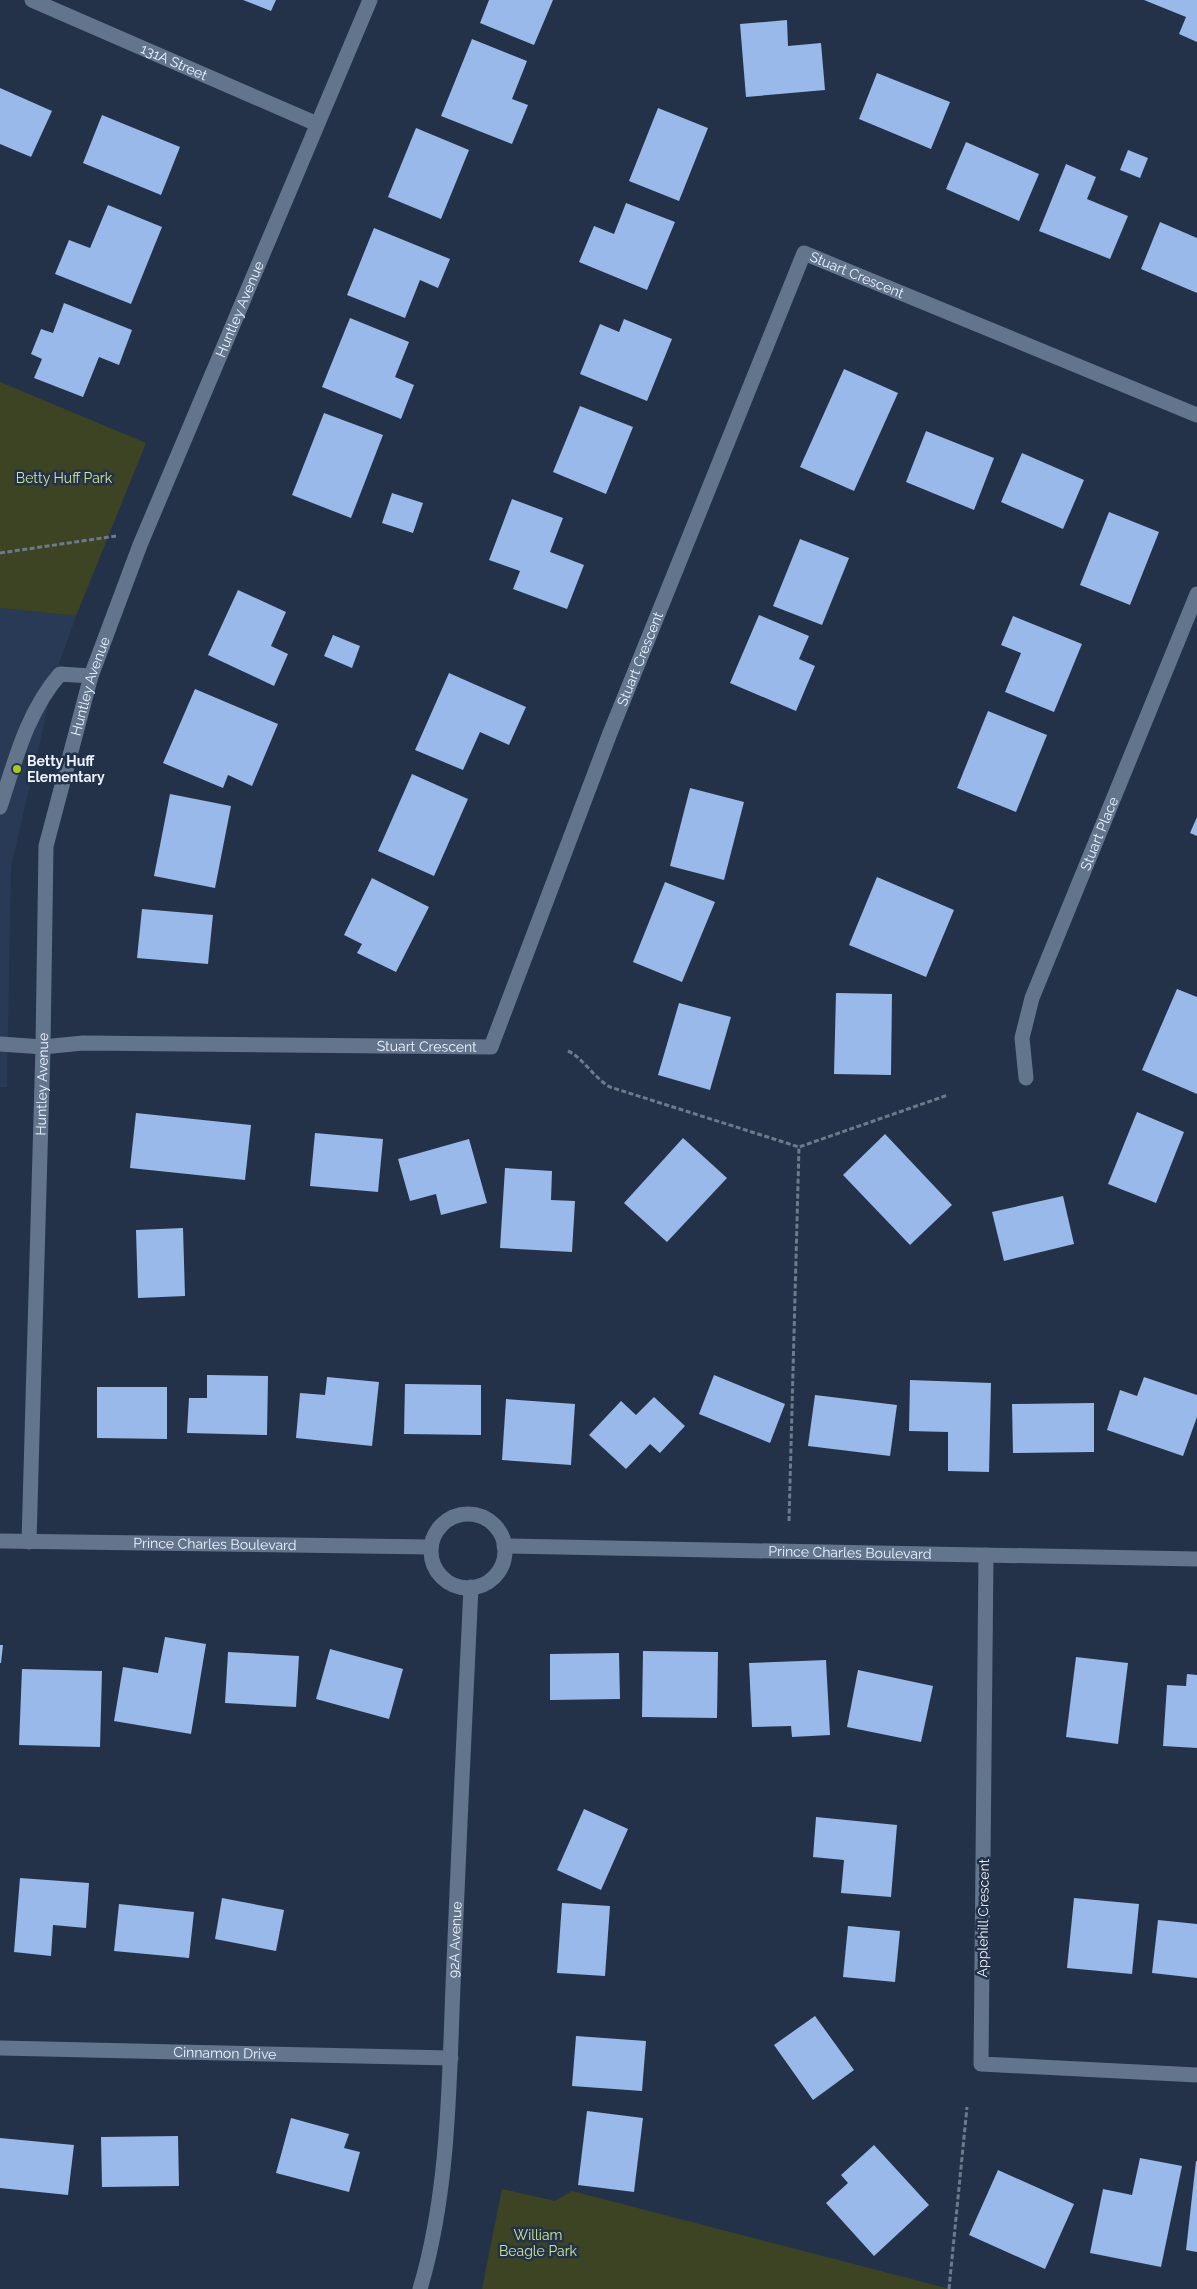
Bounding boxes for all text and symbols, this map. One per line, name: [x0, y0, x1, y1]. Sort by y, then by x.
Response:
street label: 131A Street: [138, 40, 210, 83]
street label: Stuart Crescent: [808, 248, 907, 301]
street label: Huntley Avenue: [212, 259, 267, 360]
park label: Betty Huff Park: [16, 470, 113, 486]
street label: Stuart Crescent: [614, 609, 666, 708]
street label: Huntley Avenue: [68, 634, 113, 737]
place label: Betty Huff Elementary: [27, 753, 105, 785]
marker: Betty Huff Elementary: [11, 763, 23, 775]
street label: Stuart Place: [1077, 794, 1121, 873]
street label: Huntley Avenue: [32, 1033, 51, 1136]
street label: Stuart Crescent: [377, 1038, 477, 1055]
street label: Prince Charles Boulevard: [133, 1535, 297, 1553]
street label: Prince Charles Boulevard: [768, 1543, 932, 1562]
street label: Applehill Crescent: [974, 1858, 992, 1977]
street label: 92A Avenue: [445, 1901, 465, 1978]
street label: Cinnamon Drive: [173, 2044, 277, 2062]
park label: William Beagle Park: [499, 2227, 578, 2259]

